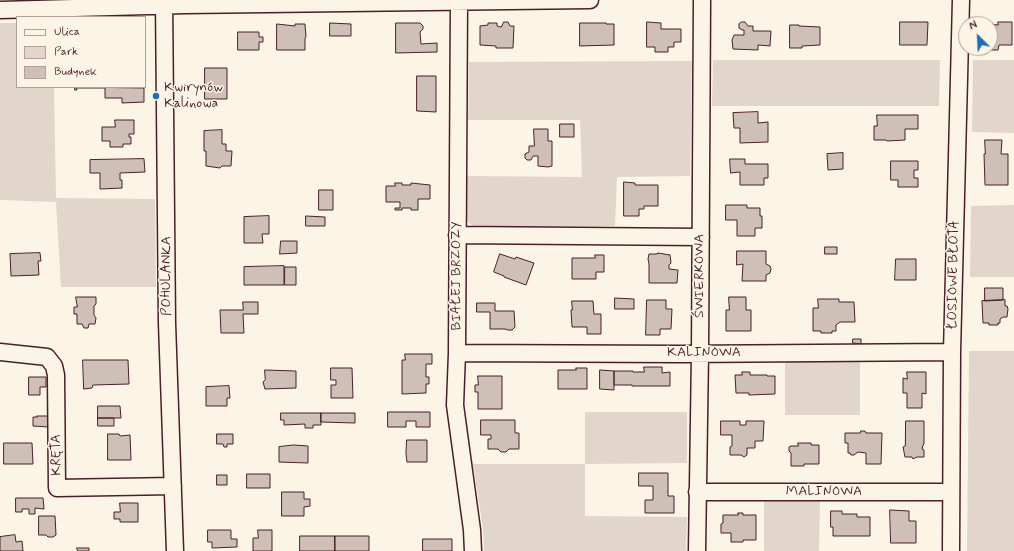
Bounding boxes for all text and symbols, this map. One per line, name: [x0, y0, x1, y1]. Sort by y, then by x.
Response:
legend: [16, 16, 146, 88]
north arrow: [958, 16, 998, 56]
text: N: [967, 18, 980, 34]
text: Ulica: [54, 24, 80, 40]
text: Park: [54, 44, 78, 60]
text: Budynek: [54, 64, 97, 80]
place label: Kwirynów Kalinowa: [164, 80, 223, 112]
marker: Kwirynów Kalinowa: [151, 91, 161, 101]
street label: ŁOSIOWE BŁOTA: [945, 220, 963, 330]
street label: BIAŁEJ BRZOZY: [449, 222, 465, 330]
street label: ŚWIERKOWA: [692, 234, 708, 318]
street label: POHULANKA: [159, 236, 175, 316]
street label: KALINOWA: [667, 345, 741, 361]
street label: KRĘTA: [48, 434, 66, 476]
street label: MALINOWA: [786, 484, 862, 500]

